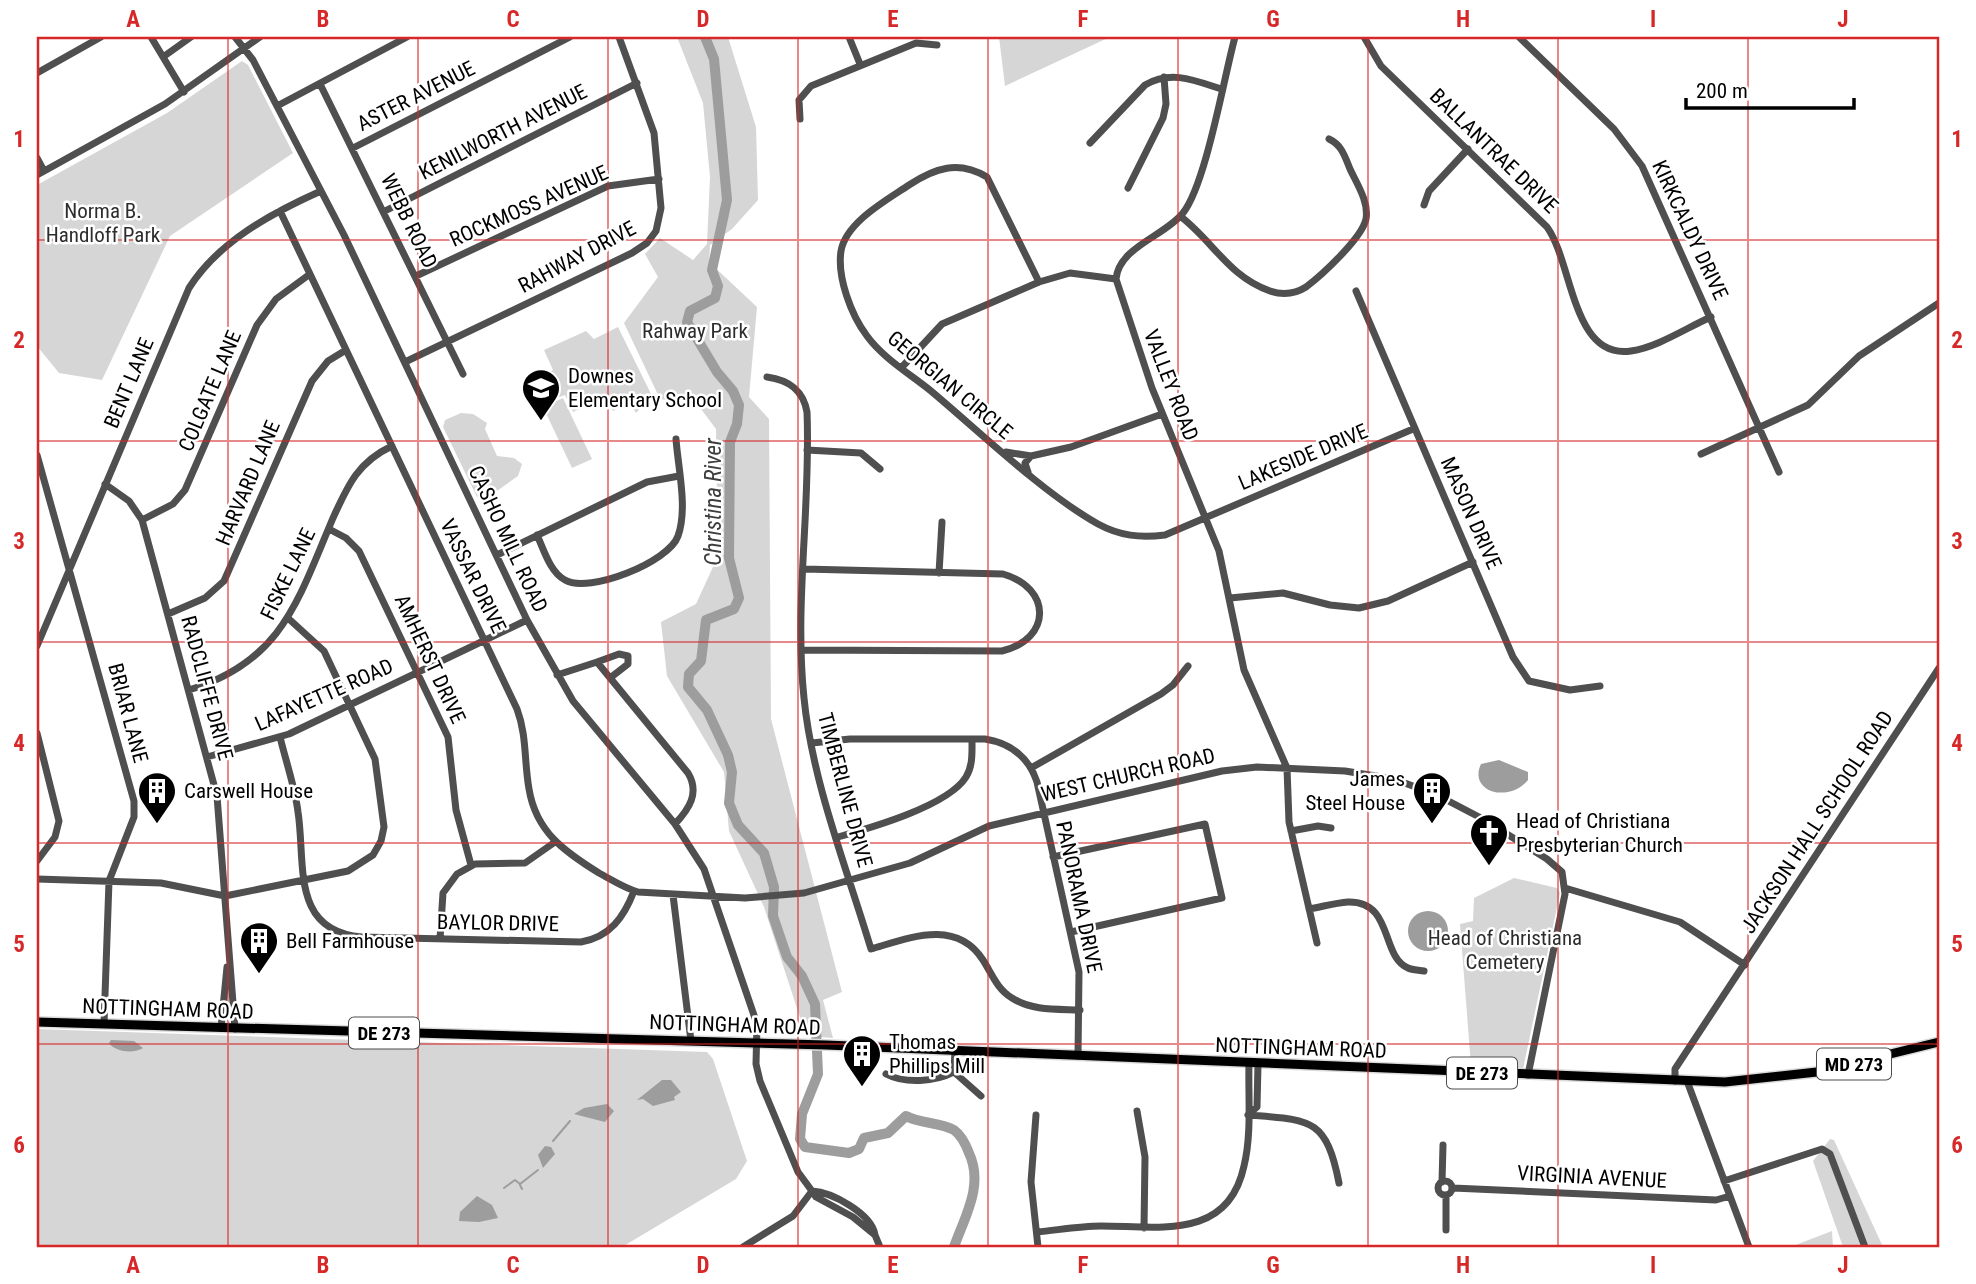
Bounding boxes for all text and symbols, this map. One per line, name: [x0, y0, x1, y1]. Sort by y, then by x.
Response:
text: A: [126, 6, 140, 33]
text: B: [317, 6, 329, 33]
text: C: [506, 6, 520, 33]
text: D: [697, 6, 710, 33]
text: E: [887, 6, 899, 33]
text: F: [1078, 6, 1089, 33]
text: G: [1266, 6, 1280, 33]
text: H: [1456, 6, 1470, 33]
text: I: [1650, 6, 1656, 33]
text: J: [1837, 6, 1849, 33]
street label: ASTER AVENUE: [353, 56, 479, 136]
scale bar: [1686, 66, 1854, 110]
street label: KENILWORTH AVENUE: [415, 79, 591, 185]
text: 200 m: [1696, 79, 1748, 103]
street label: BALLANTRAE DRIVE: [1425, 84, 1563, 218]
text: 1: [13, 126, 25, 153]
text: 1: [1951, 126, 1963, 153]
street label: KIRKCALDY DRIVE: [1647, 157, 1733, 303]
street label: ROCKMOSS AVENUE: [446, 160, 612, 252]
street label: WEBB ROAD: [376, 170, 442, 272]
park label: Norma B. Handloff Park: [46, 199, 161, 247]
street label: RAHWAY DRIVE: [514, 216, 640, 298]
park label: Rahway Park: [642, 319, 748, 343]
street label: GEORGIAN CIRCLE: [883, 326, 1017, 444]
street label: VALLEY ROAD: [1139, 326, 1203, 444]
text: 2: [13, 327, 25, 354]
street label: COLGATE LANE: [174, 327, 246, 455]
text: 2: [1951, 327, 1963, 354]
street label: BENT LANE: [99, 334, 159, 432]
place label: Downes Elementary School: [568, 364, 722, 412]
school or university icon: Downes Elementary School: [520, 367, 562, 422]
street label: HARVARD LANE: [211, 417, 285, 549]
street label: LAKESIDE DRIVE: [1235, 419, 1371, 495]
water label: Christina River: [700, 437, 727, 566]
street label: MASON DRIVE: [1436, 453, 1506, 573]
street label: CASHO MILL ROAD: [464, 462, 552, 616]
street label: VASSAR DRIVE: [435, 515, 511, 637]
street label: FISKE LANE: [256, 524, 320, 624]
text: 3: [13, 528, 25, 555]
text: 3: [1951, 528, 1963, 555]
street label: AMHERST DRIVE: [390, 591, 470, 727]
street label: RADCLIFFE DRIVE: [176, 613, 238, 763]
street label: LAFAYETTE ROAD: [251, 654, 397, 736]
street label: BRIAR LANE: [103, 661, 153, 765]
street label: JACKSON HALL SCHOOL ROAD: [1736, 706, 1898, 938]
street label: TIMBERLINE DRIVE: [813, 710, 877, 870]
text: 4: [13, 730, 25, 757]
text: 4: [1951, 730, 1963, 757]
street label: WEST CHURCH ROAD: [1039, 743, 1217, 807]
place label: James Steel House: [1305, 767, 1405, 815]
building icon: Carswell House: [136, 770, 178, 825]
building icon: James Steel House: [1411, 770, 1453, 825]
place label: Carswell House: [184, 779, 313, 803]
place label: Head of Christiana Presbyterian Church: [1516, 809, 1683, 857]
church icon: Head of Christiana Presbyterian Church: [1468, 812, 1510, 867]
street label: PANORAMA DRIVE: [1051, 819, 1107, 975]
street label: BAYLOR DRIVE: [437, 910, 559, 936]
building icon: Bell Farmhouse: [238, 920, 280, 975]
park label: Head of Christiana Cemetery: [1428, 926, 1582, 974]
place label: Bell Farmhouse: [286, 929, 414, 953]
text: 5: [13, 931, 25, 958]
text: 5: [1951, 931, 1963, 958]
street label: NOTTINGHAM ROAD: [82, 994, 254, 1024]
street label: NOTTINGHAM ROAD: [649, 1010, 821, 1040]
road number: DE 273: [349, 1018, 419, 1049]
place label: Thomas Phillips Mill: [889, 1030, 985, 1078]
building icon: Thomas Phillips Mill: [841, 1033, 883, 1088]
street label: NOTTINGHAM ROAD: [1215, 1033, 1387, 1063]
road number: MD 273: [1817, 1048, 1891, 1080]
road number: DE 273: [1447, 1058, 1517, 1088]
text: 6: [13, 1132, 25, 1159]
text: 6: [1951, 1132, 1963, 1159]
street label: VIRGINIA AVENUE: [1517, 1161, 1667, 1193]
text: A: [126, 1252, 140, 1279]
text: B: [317, 1252, 329, 1279]
text: C: [506, 1252, 520, 1279]
text: D: [697, 1252, 710, 1279]
text: E: [887, 1252, 899, 1279]
text: F: [1078, 1252, 1089, 1279]
text: G: [1266, 1252, 1280, 1279]
text: H: [1456, 1252, 1470, 1279]
text: I: [1650, 1252, 1656, 1279]
text: J: [1837, 1252, 1849, 1279]

